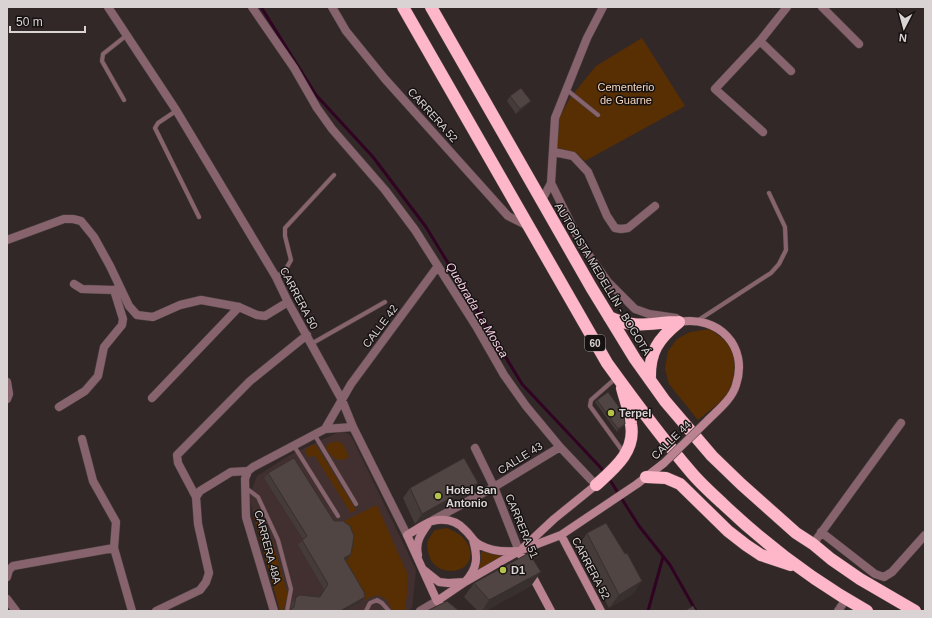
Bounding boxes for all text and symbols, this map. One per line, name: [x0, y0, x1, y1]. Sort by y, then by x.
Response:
scale bar: [10, 8, 85, 34]
north arrow: [884, 8, 924, 48]
text: 50 m: [16, 15, 43, 29]
text: N: [898, 32, 908, 44]
park label: Cementerio de Guarne: [598, 81, 654, 106]
street label: CARRERA 52: [406, 86, 460, 144]
street label: AUTOPISTA MEDELLÍN - BOGOTÁ: [553, 201, 654, 358]
water label: Quebrada La Mosca: [443, 260, 511, 360]
street label: CARRERA 50: [278, 265, 320, 331]
street label: CALLE 42: [360, 302, 400, 350]
road number: 60: [585, 335, 605, 351]
place label: Terpel: [619, 407, 651, 419]
marker: Terpel: [606, 408, 616, 418]
street label: CALLE 44: [649, 418, 693, 462]
street label: CALLE 43: [496, 440, 544, 476]
place label: Hotel San Antonio: [446, 484, 497, 509]
marker: Hotel San Antonio: [433, 491, 443, 501]
street label: CARRERA 51: [503, 492, 541, 560]
street label: CARRERA 48A: [252, 509, 284, 586]
street label: CARRERA 52: [570, 535, 612, 601]
place label: D1: [511, 564, 525, 576]
marker: D1: [498, 565, 508, 575]

